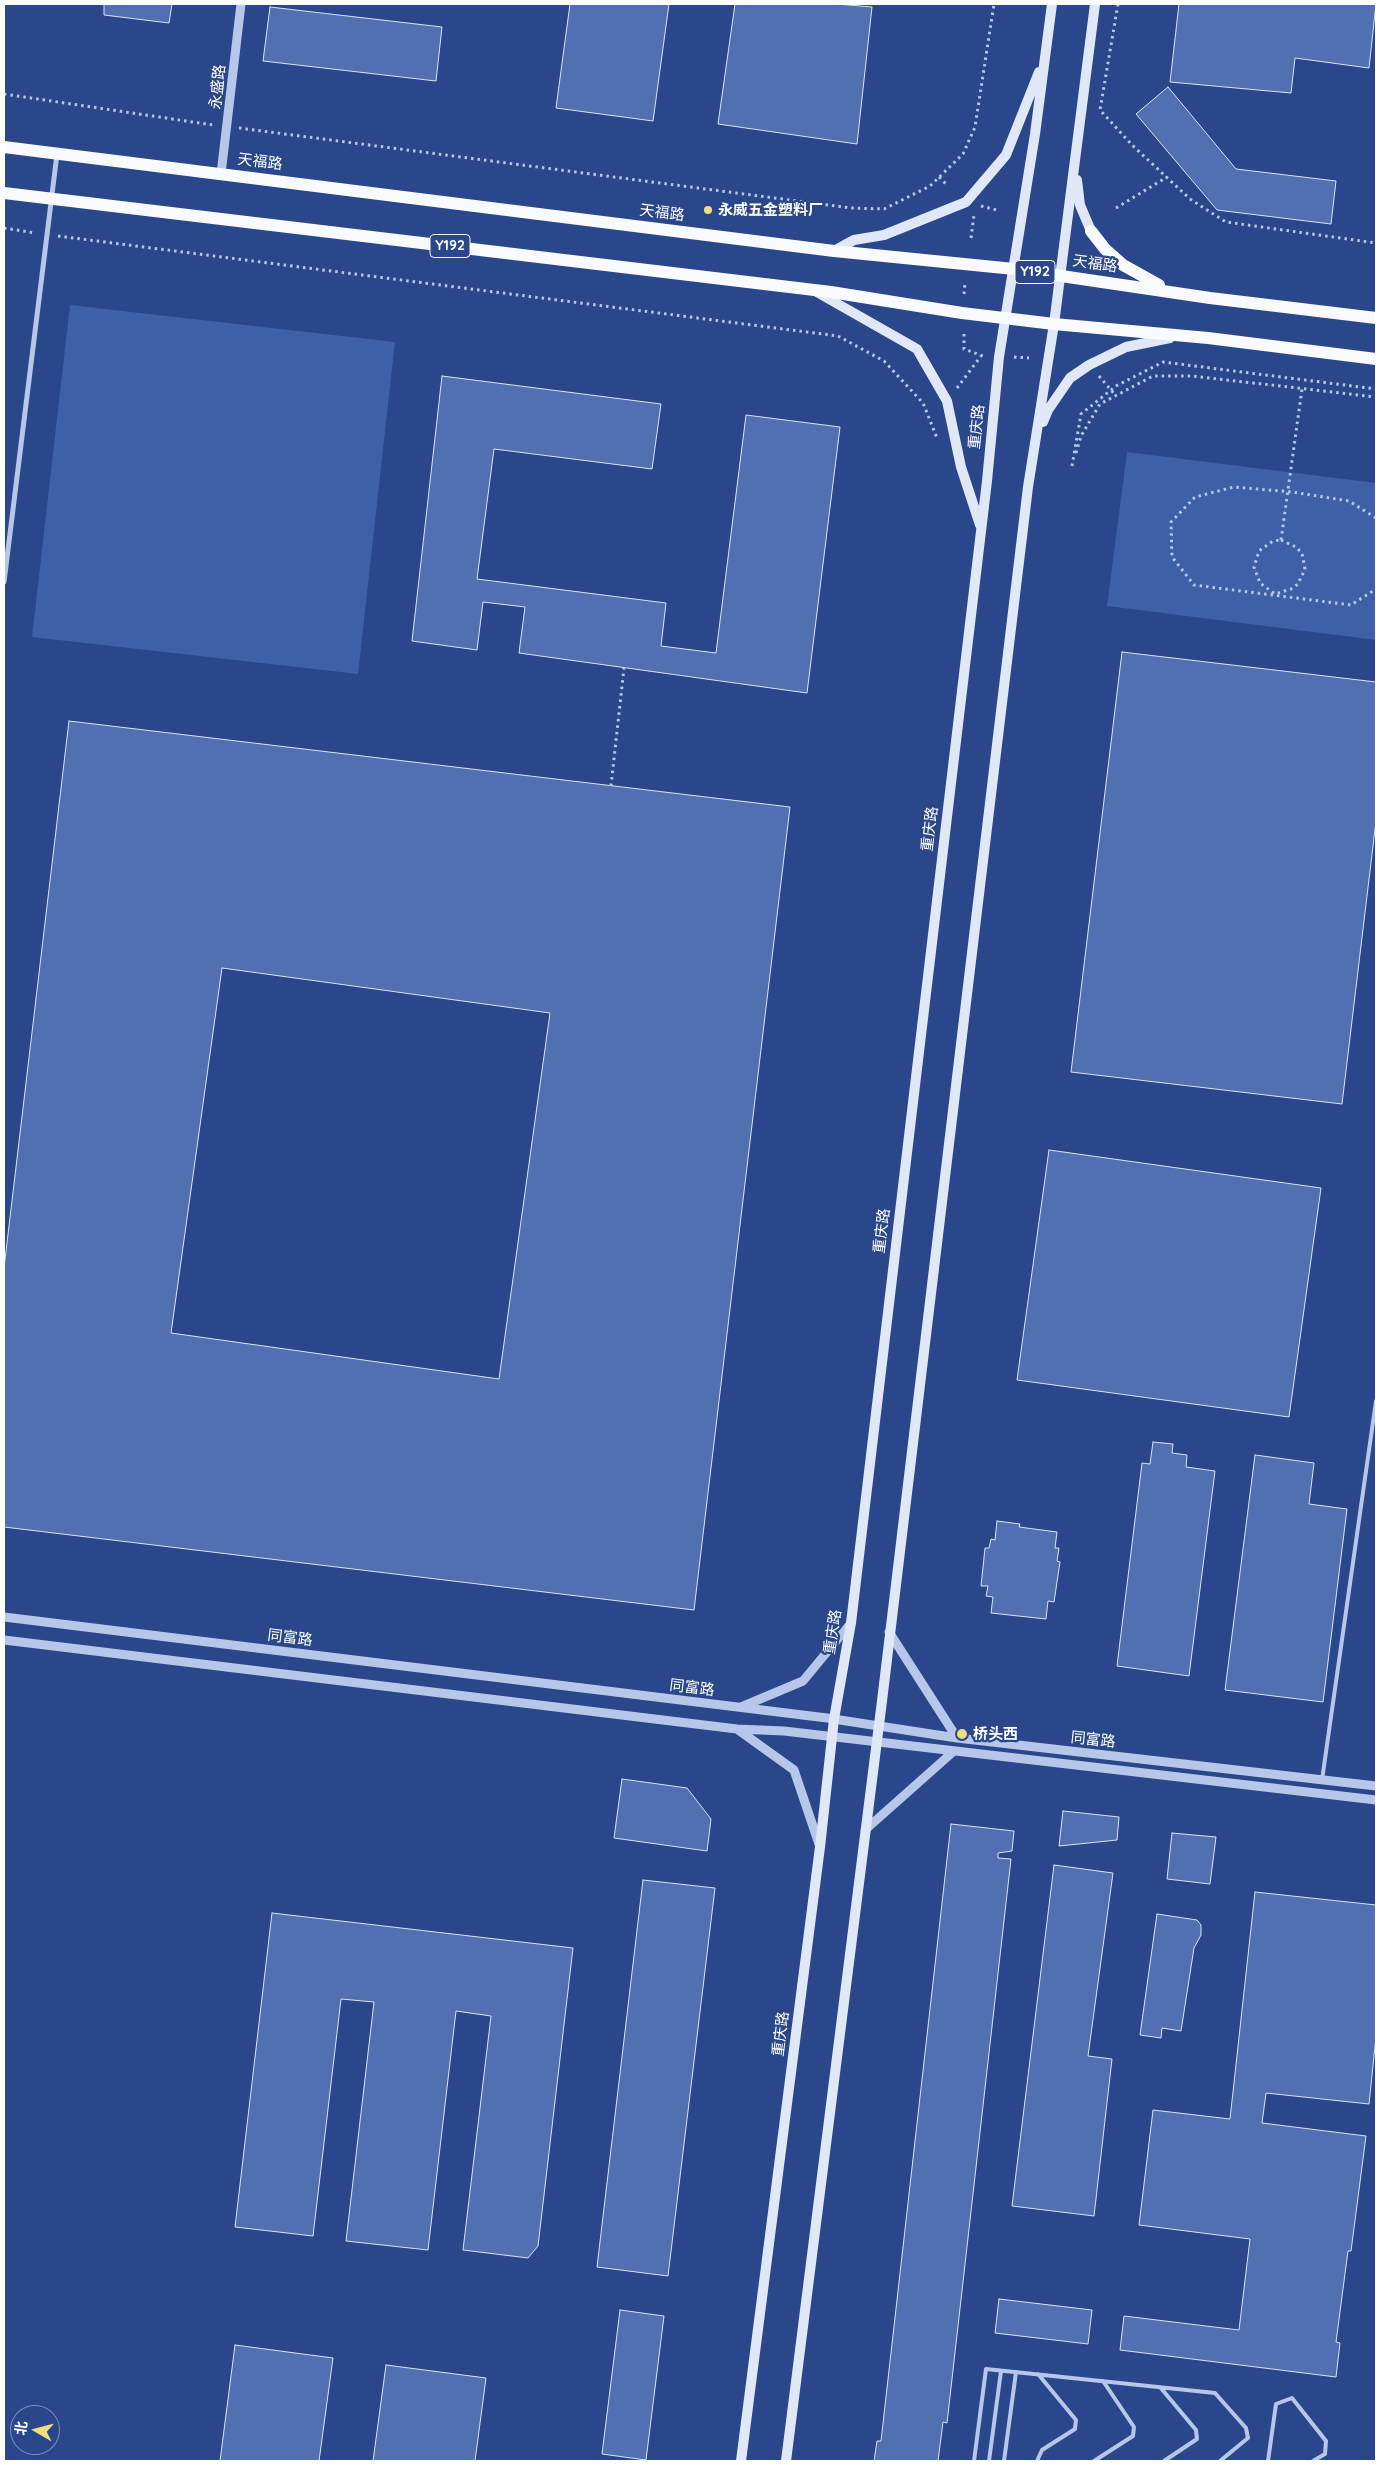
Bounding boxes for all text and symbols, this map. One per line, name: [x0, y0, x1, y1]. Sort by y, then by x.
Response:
street label: 永盛路: [207, 64, 229, 110]
street label: 天福路: [237, 150, 283, 174]
street label: 天福路: [639, 201, 685, 225]
place label: 永威五金塑料厂: [718, 201, 823, 219]
marker: 永威五金塑料厂: [702, 204, 714, 216]
road number: Y192: [430, 235, 470, 258]
street label: 天福路: [1071, 252, 1119, 276]
road number: Y192: [1015, 260, 1055, 284]
street label: 重庆路: [966, 404, 988, 450]
street label: 重庆路: [918, 806, 942, 852]
street label: 重庆路: [870, 1208, 894, 1254]
street label: 重庆路: [821, 1608, 845, 1656]
street label: 同富路: [267, 1626, 313, 1650]
street label: 同富路: [669, 1676, 715, 1700]
place label: 桥头西: [973, 1725, 1018, 1743]
marker: 桥头西: [955, 1727, 969, 1741]
street label: 同富路: [1070, 1729, 1116, 1751]
street label: 重庆路: [769, 2011, 793, 2057]
north arrow: [10, 2405, 60, 2455]
text: 北: [11, 2420, 31, 2436]

